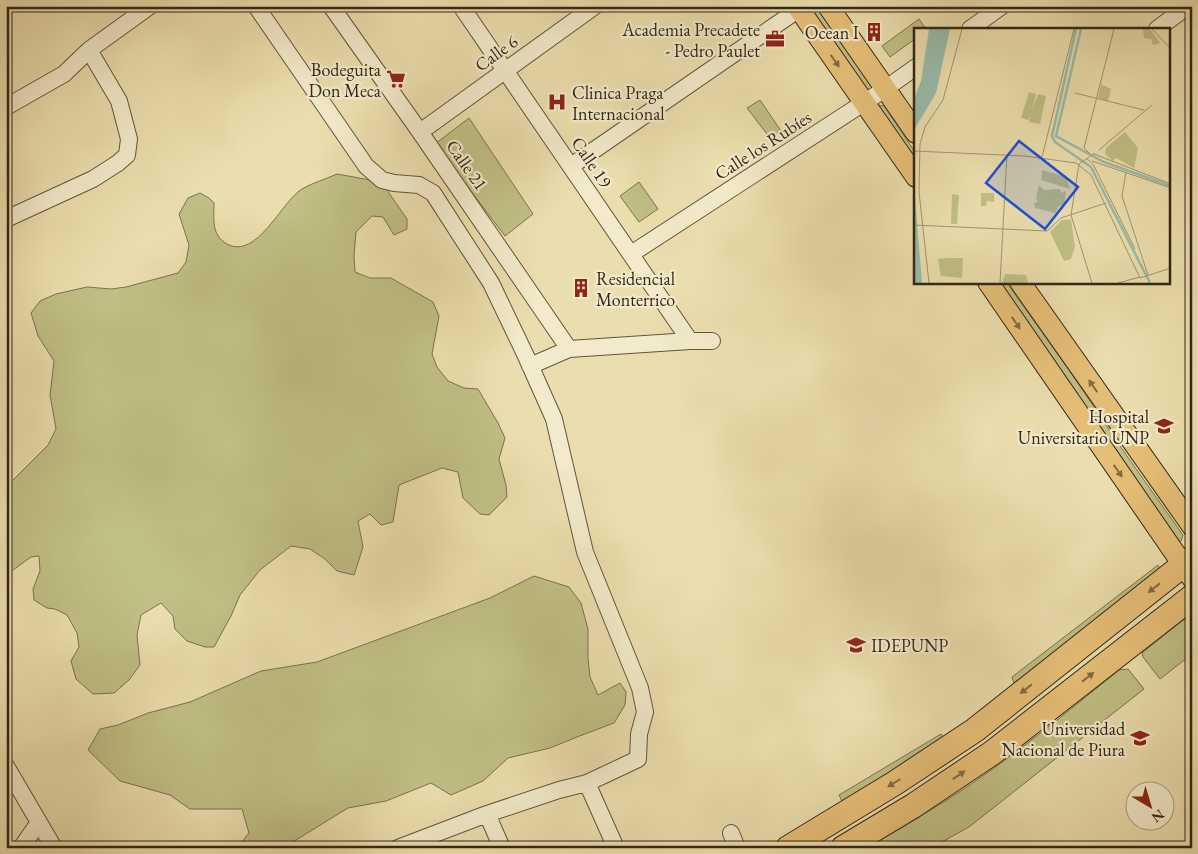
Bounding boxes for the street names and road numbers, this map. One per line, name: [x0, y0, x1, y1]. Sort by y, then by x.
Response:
street label: Calle 6: [470, 29, 522, 76]
street label: Calle los Rubíes: [710, 105, 816, 185]
street label: Calle 19: [567, 132, 618, 192]
street label: Calle 21: [441, 135, 493, 195]

